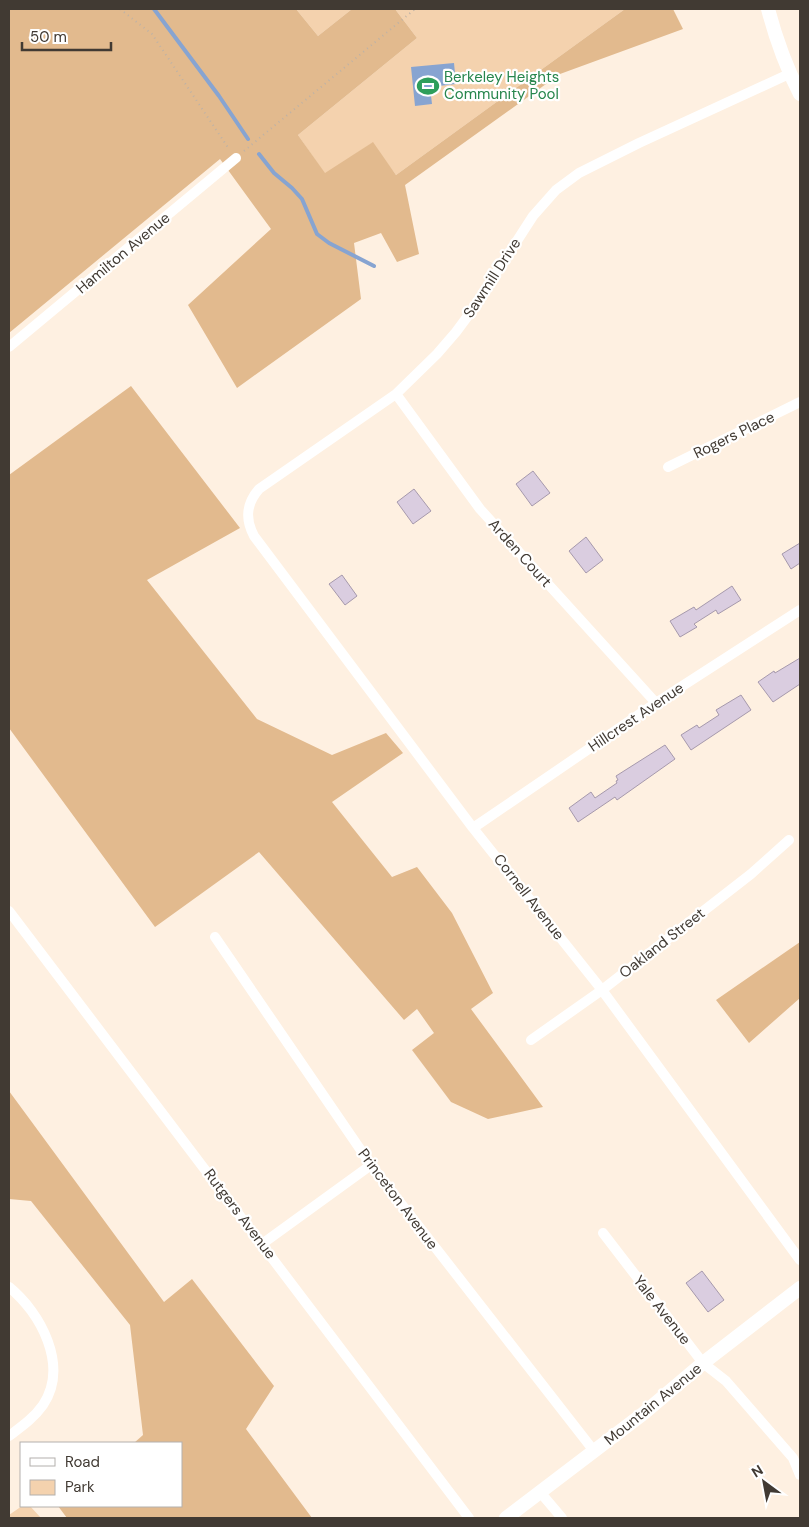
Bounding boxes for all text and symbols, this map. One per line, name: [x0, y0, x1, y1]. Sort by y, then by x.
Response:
scale bar: [22, 20, 111, 52]
text: 50 m: [30, 27, 67, 47]
place label: Berkeley Heights Community Pool: [444, 67, 559, 104]
sports icon: Berkeley Heights Community Pool: [415, 73, 441, 99]
street label: Hamilton Avenue: [72, 208, 174, 298]
street label: Sawmill Drive: [459, 234, 525, 322]
street label: Rogers Place: [690, 407, 778, 463]
street label: Arden Court: [484, 515, 556, 592]
street label: Hillcrest Avenue: [584, 678, 688, 756]
street label: Cornell Avenue: [489, 850, 569, 944]
street label: Oakland Street: [615, 903, 709, 983]
street label: Princeton Avenue: [353, 1144, 443, 1254]
street label: Rutgers Avenue: [200, 1165, 280, 1263]
street label: Yale Avenue: [629, 1271, 695, 1349]
street label: Mountain Avenue: [600, 1358, 706, 1450]
legend: [20, 1442, 182, 1507]
text: Road: [65, 1452, 100, 1472]
north arrow: [739, 1457, 789, 1507]
text: N: [748, 1461, 766, 1481]
text: Park: [65, 1477, 95, 1497]

